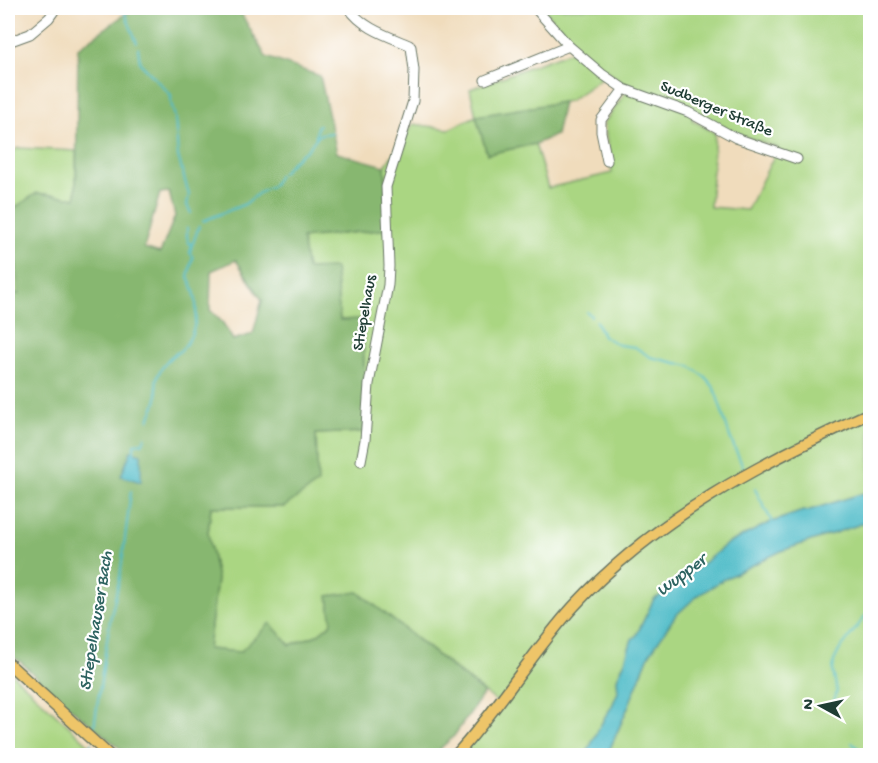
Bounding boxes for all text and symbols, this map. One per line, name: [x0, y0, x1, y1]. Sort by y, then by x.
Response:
street label: Sudberger Straße: [657, 78, 776, 142]
street label: Stiepelhaus: [350, 273, 382, 352]
water label: Wupper: [653, 548, 714, 602]
water label: Stiepelhauser Bach: [76, 550, 118, 692]
north arrow: [791, 676, 851, 736]
text: N: [799, 697, 820, 711]

